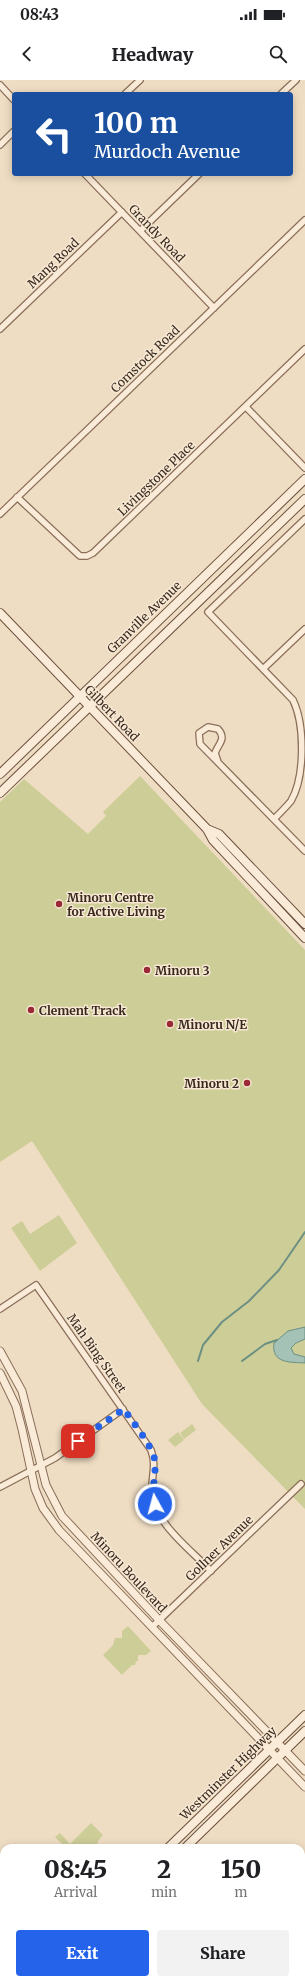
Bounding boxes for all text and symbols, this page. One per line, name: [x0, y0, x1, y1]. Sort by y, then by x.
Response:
text: 08:43: [20, 5, 59, 24]
icon: back: [16, 43, 38, 65]
text: Headway: [112, 43, 193, 66]
icon: search: [267, 43, 289, 65]
text: 100 m: [94, 105, 178, 141]
icon: left: [28, 108, 80, 160]
text: Murdoch Avenue: [94, 140, 240, 163]
street label: Grandy Road: [126, 201, 188, 265]
street label: Mang Road: [24, 235, 82, 291]
street label: Comstock Road: [108, 322, 182, 396]
street label: Livingstone Place: [114, 437, 198, 519]
street label: Granville Avenue: [104, 578, 184, 656]
street label: Gilbert Road: [82, 682, 142, 744]
place label: Minoru Centre for Active Living: [67, 890, 166, 919]
marker: Minoru Centre for Active Living: [54, 899, 64, 909]
place label: Minoru 3: [155, 963, 210, 978]
marker: Minoru 3: [142, 965, 152, 975]
place label: Clement Track: [39, 1003, 126, 1018]
marker: Clement Track: [26, 1005, 36, 1015]
place label: Minoru N/E: [178, 1017, 247, 1032]
marker: Minoru N/E: [165, 1019, 175, 1029]
place label: Minoru 2: [184, 1076, 239, 1091]
marker: Minoru 2: [242, 1078, 252, 1088]
street label: Mah Bing Street: [64, 1311, 130, 1396]
pin: [61, 1424, 95, 1458]
icon: arrive: [67, 1430, 89, 1452]
position arrow: [134, 1483, 176, 1525]
street label: Gollner Avenue: [182, 1512, 256, 1584]
street label: Minoru Boulevard: [88, 1529, 170, 1615]
street label: Westminster Highway: [176, 1723, 279, 1824]
text: 08:45: [44, 1854, 107, 1885]
text: 2: [157, 1854, 171, 1885]
text: 150: [221, 1854, 261, 1885]
text: Arrival: [54, 1884, 97, 1901]
text: min: [151, 1884, 177, 1901]
text: m: [234, 1884, 247, 1901]
button: Exit: [16, 1930, 149, 1976]
button: Share: [157, 1930, 289, 1976]

